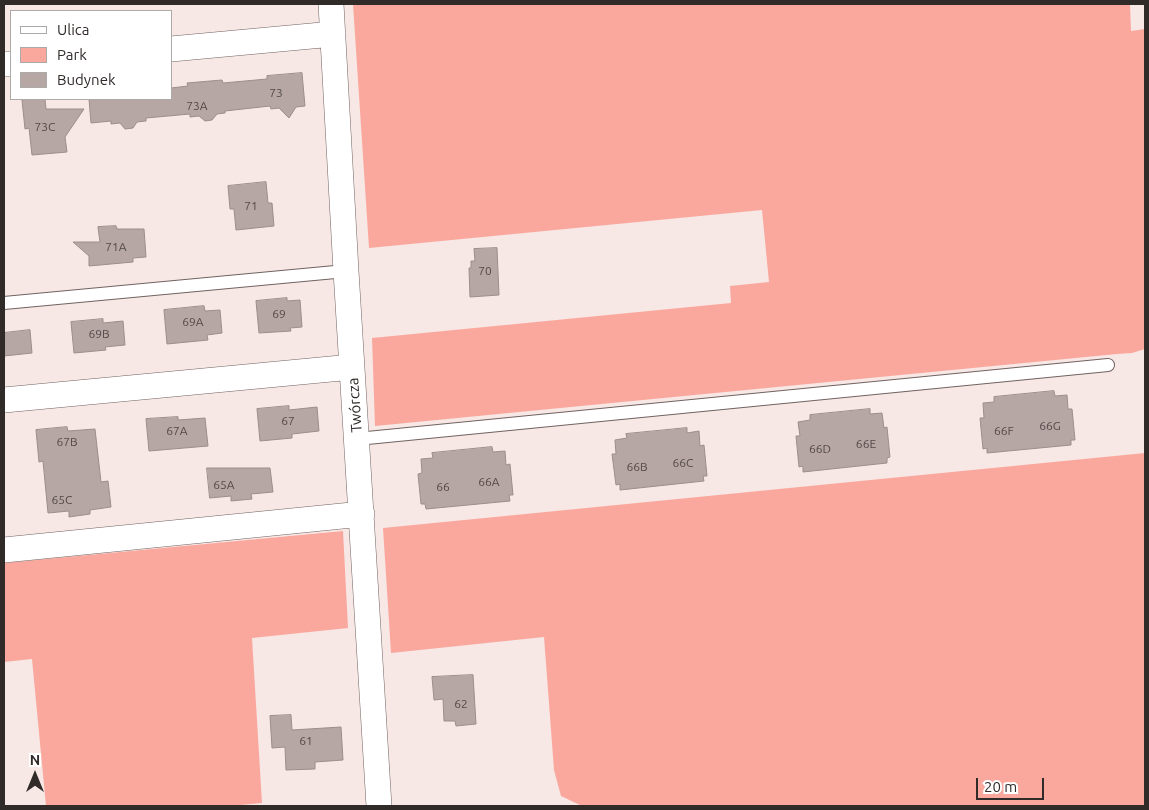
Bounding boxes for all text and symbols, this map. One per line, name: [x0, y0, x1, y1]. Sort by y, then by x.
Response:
legend: [10, 10, 172, 100]
text: Ulica: [57, 21, 89, 38]
text: Park: [57, 46, 87, 63]
text: Budynek: [57, 71, 116, 88]
house number: 73: [269, 86, 283, 100]
house number: 73A: [186, 99, 208, 113]
house number: 73C: [35, 120, 55, 134]
house number: 71: [244, 199, 258, 213]
house number: 71A: [105, 240, 127, 254]
house number: 70: [478, 264, 492, 278]
house number: 69: [272, 307, 286, 321]
house number: 69A: [182, 315, 204, 329]
house number: 69B: [88, 327, 110, 341]
street label: Twórcza: [344, 377, 366, 433]
house number: 67: [281, 414, 295, 428]
house number: 66G: [1039, 419, 1061, 433]
house number: 67A: [166, 424, 188, 438]
house number: 66F: [994, 424, 1014, 438]
house number: 67B: [56, 435, 78, 449]
house number: 66E: [856, 437, 876, 451]
house number: 66D: [809, 442, 831, 456]
house number: 66C: [673, 456, 693, 470]
house number: 66B: [626, 460, 648, 474]
house number: 66A: [478, 475, 500, 489]
house number: 65A: [213, 478, 235, 492]
house number: 66: [436, 480, 450, 494]
house number: 65C: [52, 493, 72, 507]
house number: 62: [454, 697, 468, 711]
house number: 61: [299, 734, 313, 748]
north arrow: [10, 750, 60, 800]
text: N: [30, 752, 40, 768]
scale bar: [979, 768, 1046, 800]
text: 20 m: [984, 778, 1017, 795]

